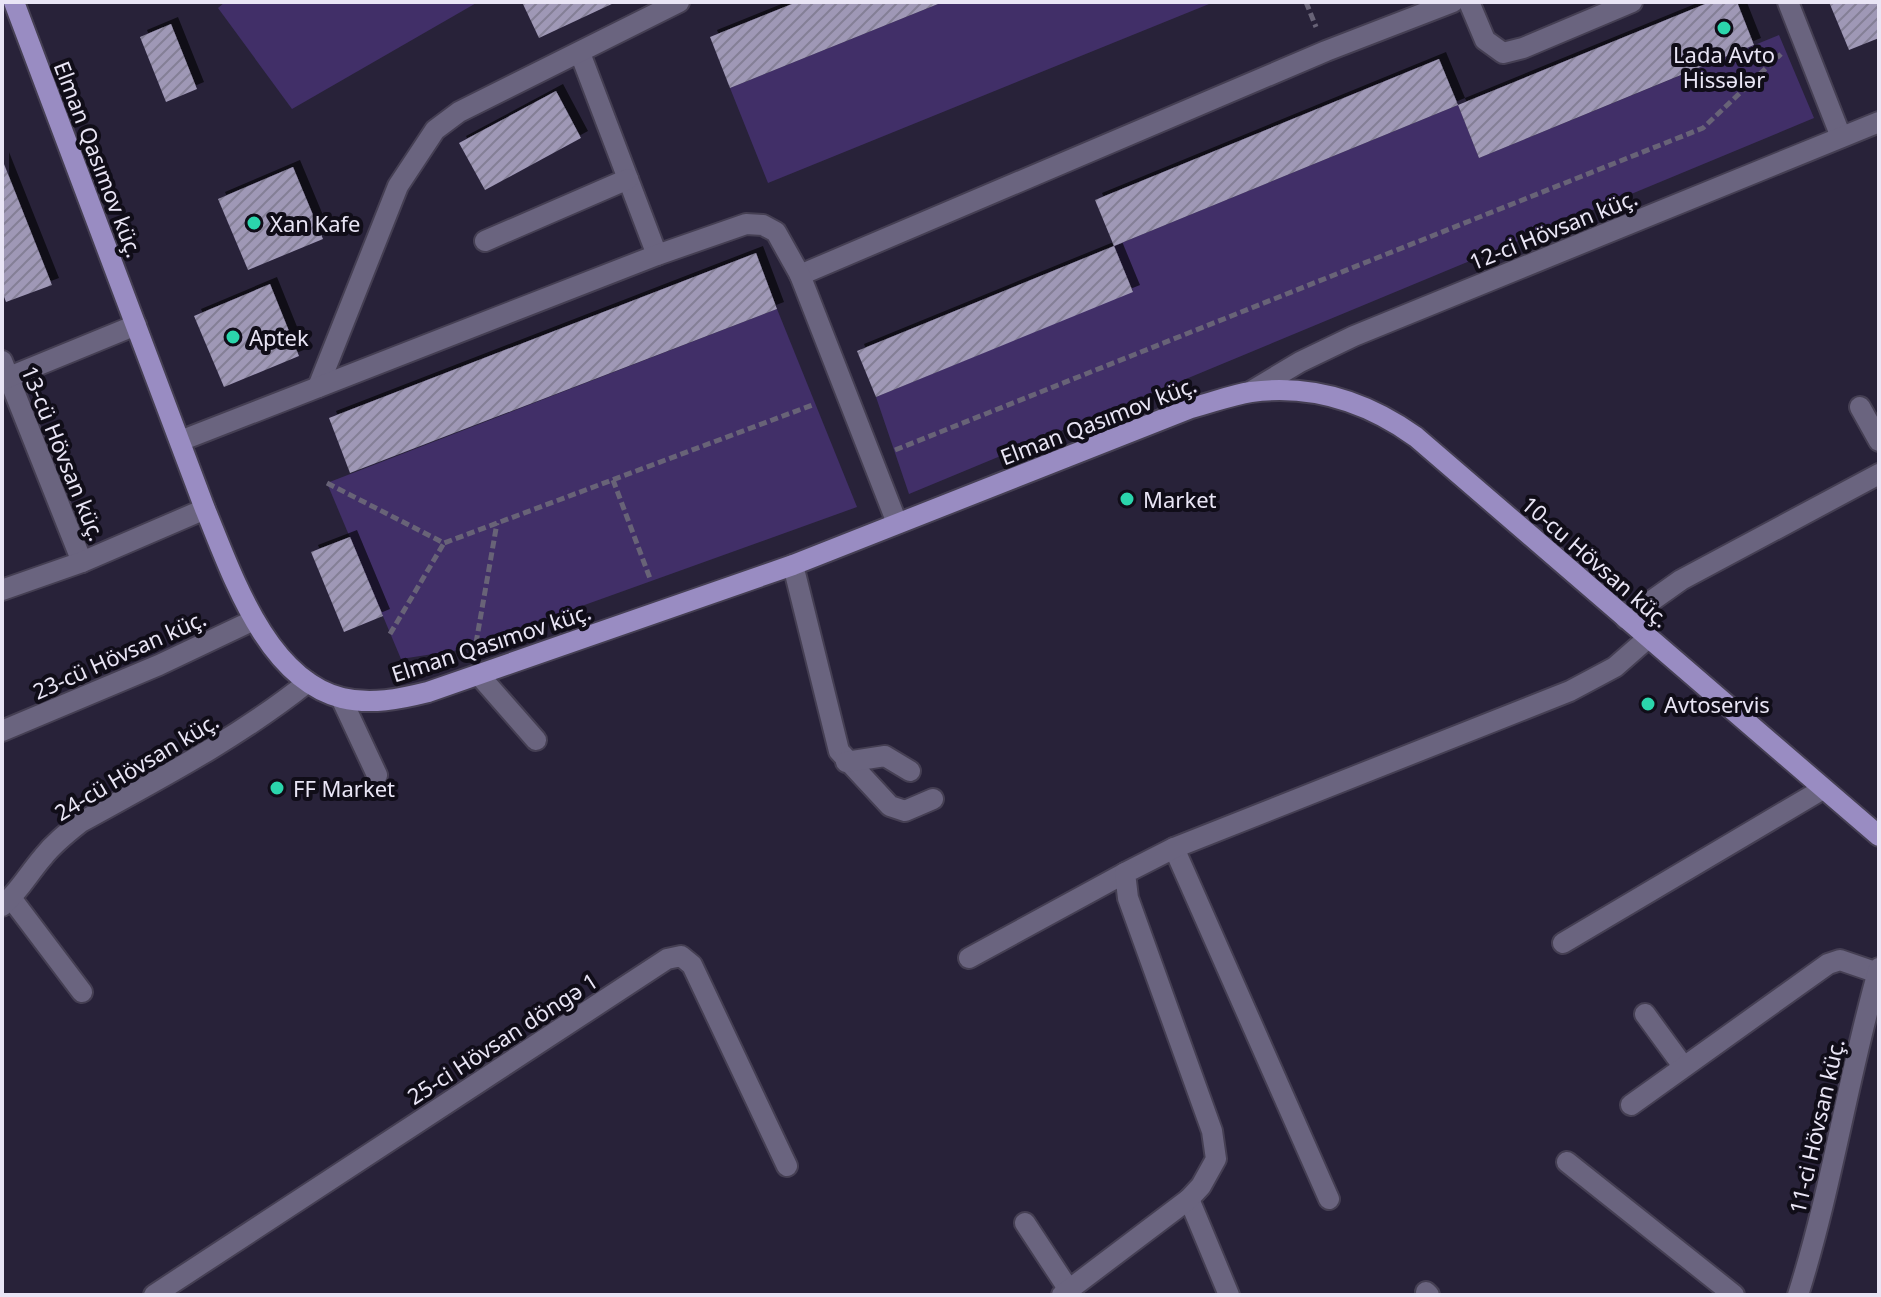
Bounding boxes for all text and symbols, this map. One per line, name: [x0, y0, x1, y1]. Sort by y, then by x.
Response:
marker: Lada Avto Hissələr: [1715, 19, 1733, 37]
place label: Lada Avto Hissələr: [1673, 39, 1775, 94]
street label: Elman Qasımov küç.: [48, 57, 150, 261]
street label: 12-ci Hövsan küç.: [1465, 182, 1641, 276]
place label: Xan Kafe: [270, 208, 361, 238]
marker: Xan Kafe: [245, 214, 263, 232]
place label: Aptek: [249, 322, 309, 352]
marker: Aptek: [224, 328, 242, 346]
street label: 13-cü Hövsan küç.: [15, 361, 113, 545]
street label: Elman Qasımov küç.: [996, 369, 1200, 471]
place label: Market: [1143, 484, 1217, 514]
street label: 10-cu Hövsan küç.: [1516, 489, 1676, 633]
marker: Market: [1118, 490, 1136, 508]
street label: Elman Qasımov küç.: [387, 596, 595, 688]
street label: 23-cü Hövsan küç.: [28, 602, 210, 706]
place label: Avtoservis: [1664, 689, 1770, 719]
marker: Avtoservis: [1639, 695, 1657, 713]
street label: 24-cü Hövsan küç.: [48, 705, 224, 827]
place label: FF Market: [293, 773, 395, 803]
marker: FF Market: [268, 779, 286, 797]
street label: 25-ci Hövsan döngə 1: [401, 965, 603, 1111]
street label: 11-ci Hövsan küç.: [1781, 1036, 1851, 1216]

